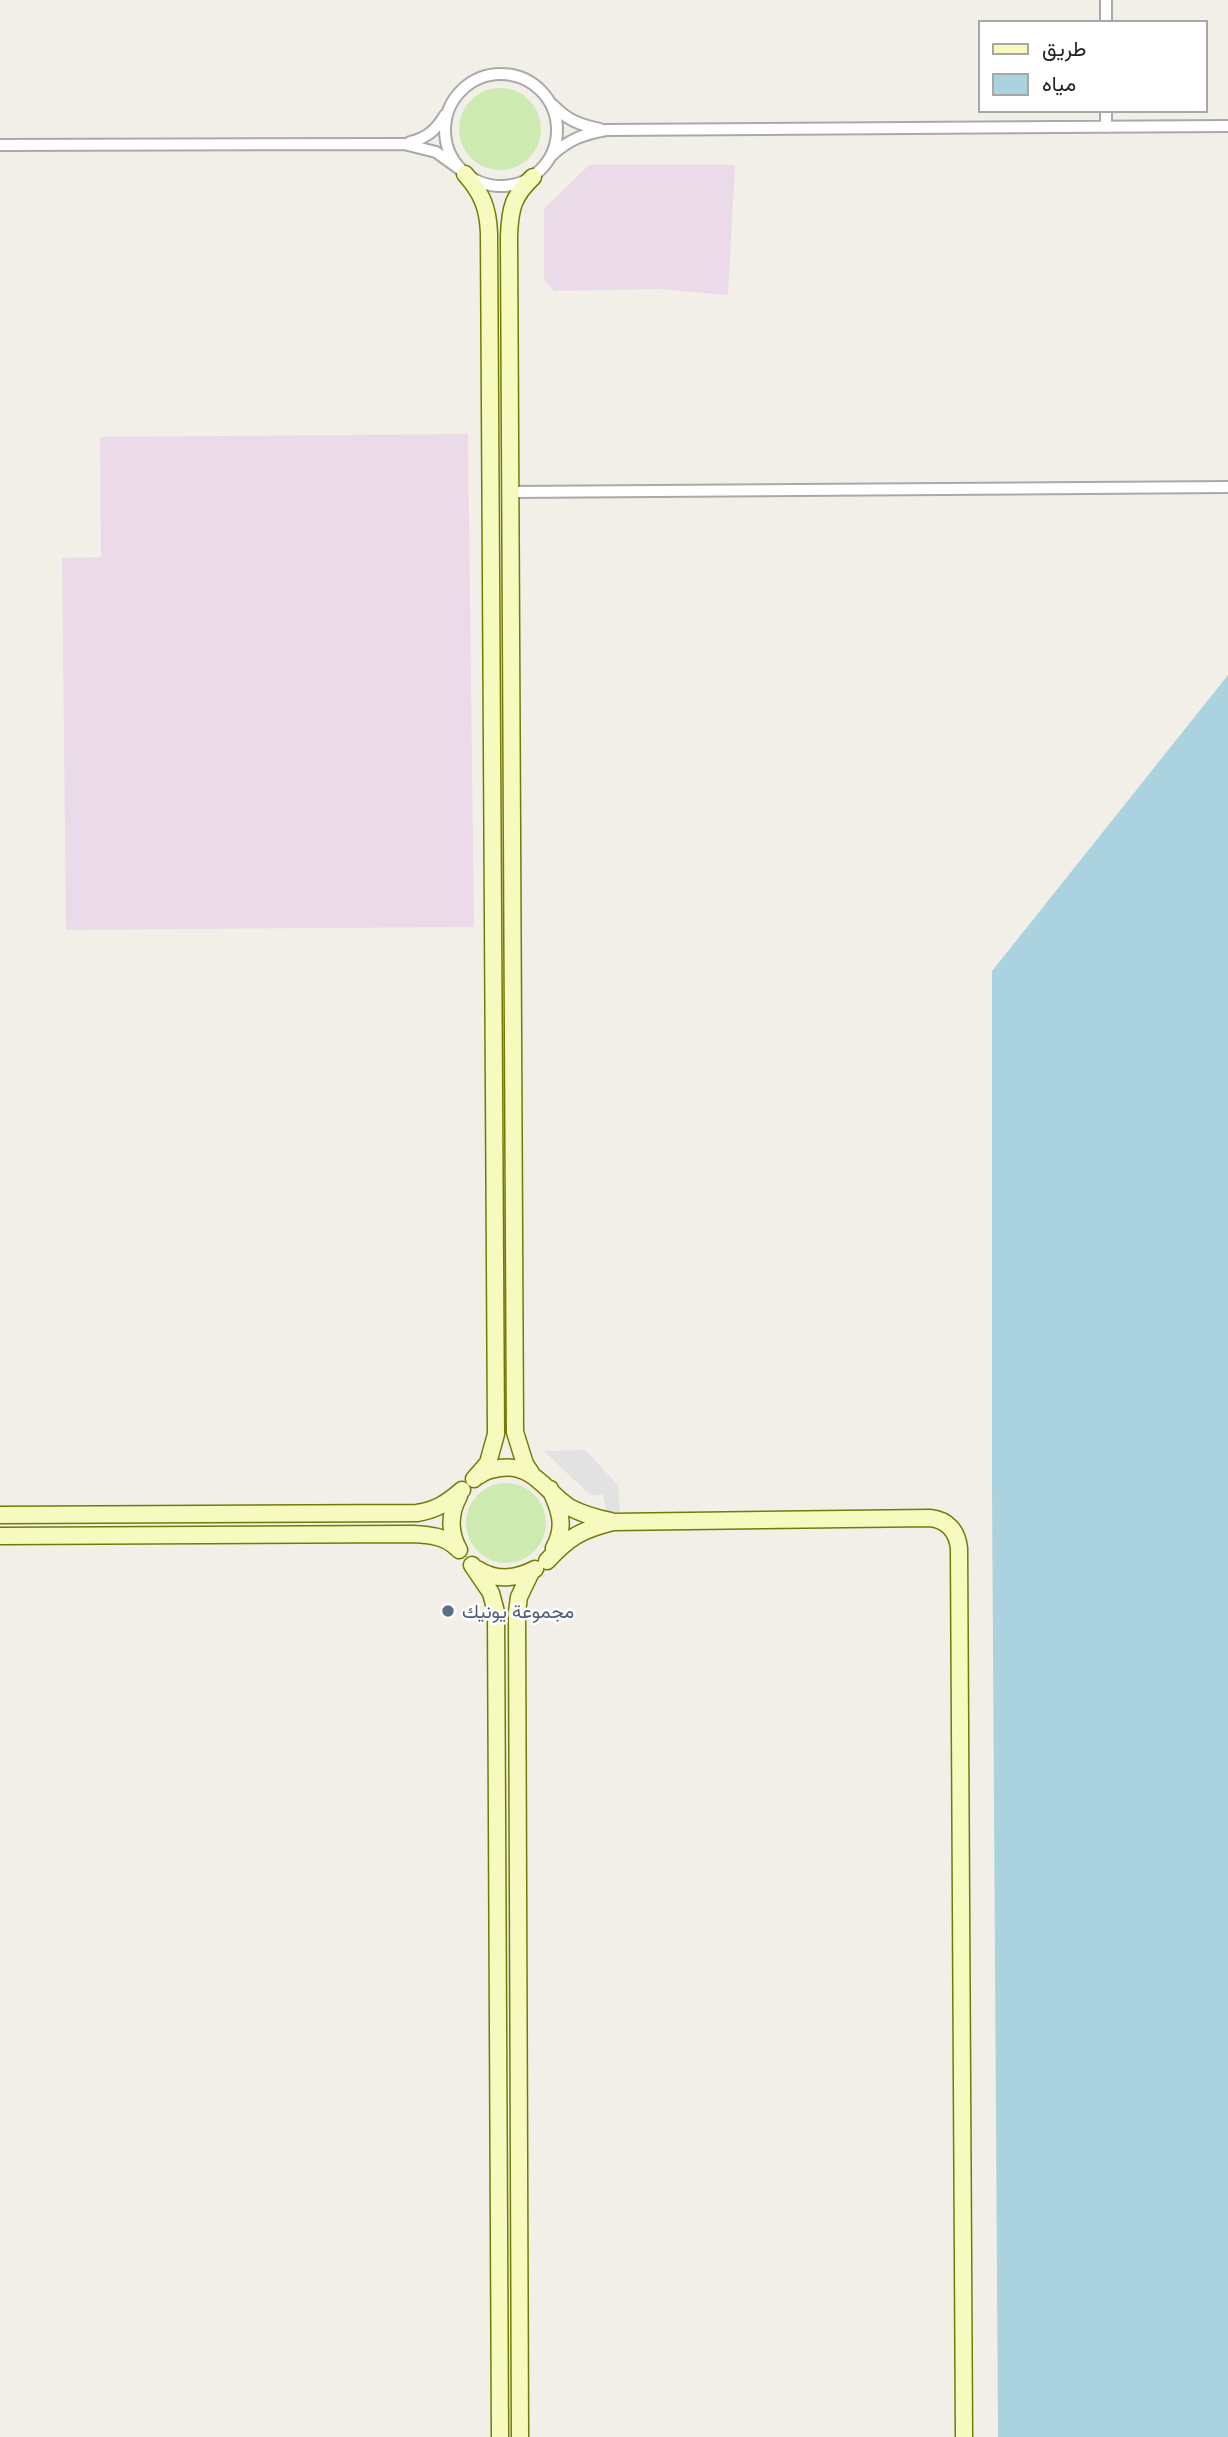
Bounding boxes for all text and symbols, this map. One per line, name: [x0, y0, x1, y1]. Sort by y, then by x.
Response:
legend: [979, 21, 1207, 112]
text: طريق: [1042, 34, 1087, 63]
text: مياه: [1042, 69, 1076, 98]
place label: مجموعة يونيك: [462, 1598, 574, 1625]
marker: مجموعة يونيك: [440, 1603, 456, 1619]

